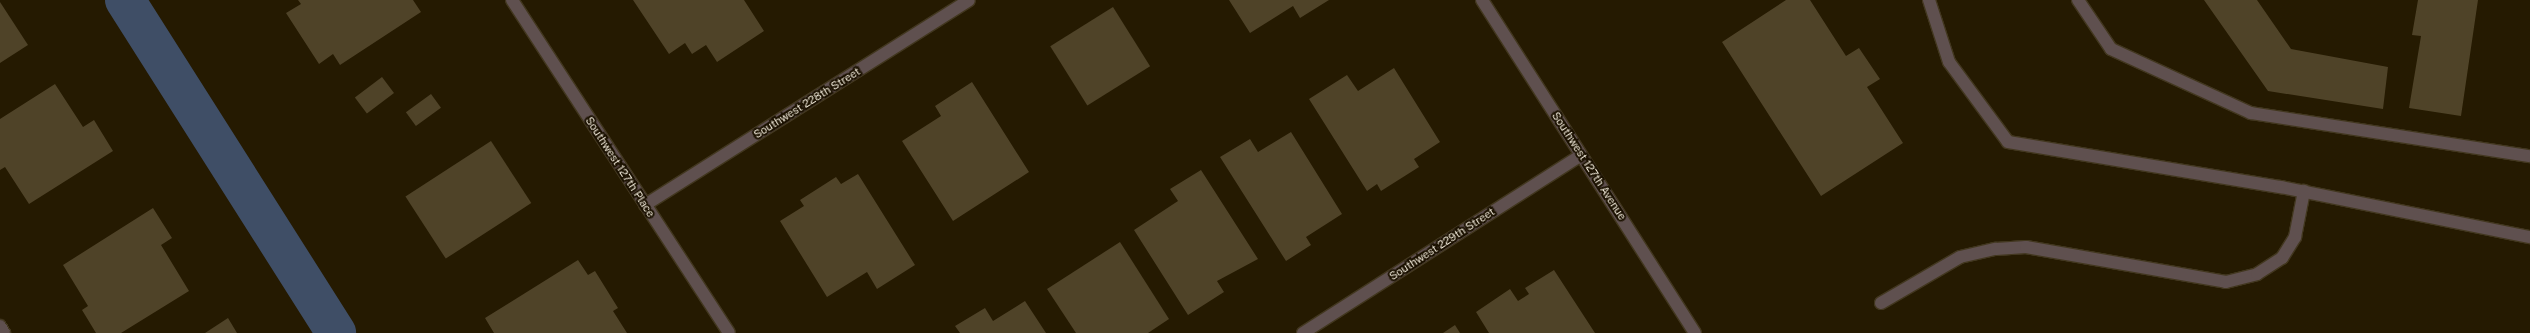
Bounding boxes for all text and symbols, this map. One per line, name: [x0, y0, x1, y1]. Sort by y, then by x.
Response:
street label: Southwest 228th Street: [751, 65, 863, 141]
street label: Southwest 127th Avenue: [1549, 110, 1629, 222]
street label: Southwest 127th Place: [583, 114, 657, 220]
street label: Southwest 229th Street: [1387, 205, 1497, 283]

